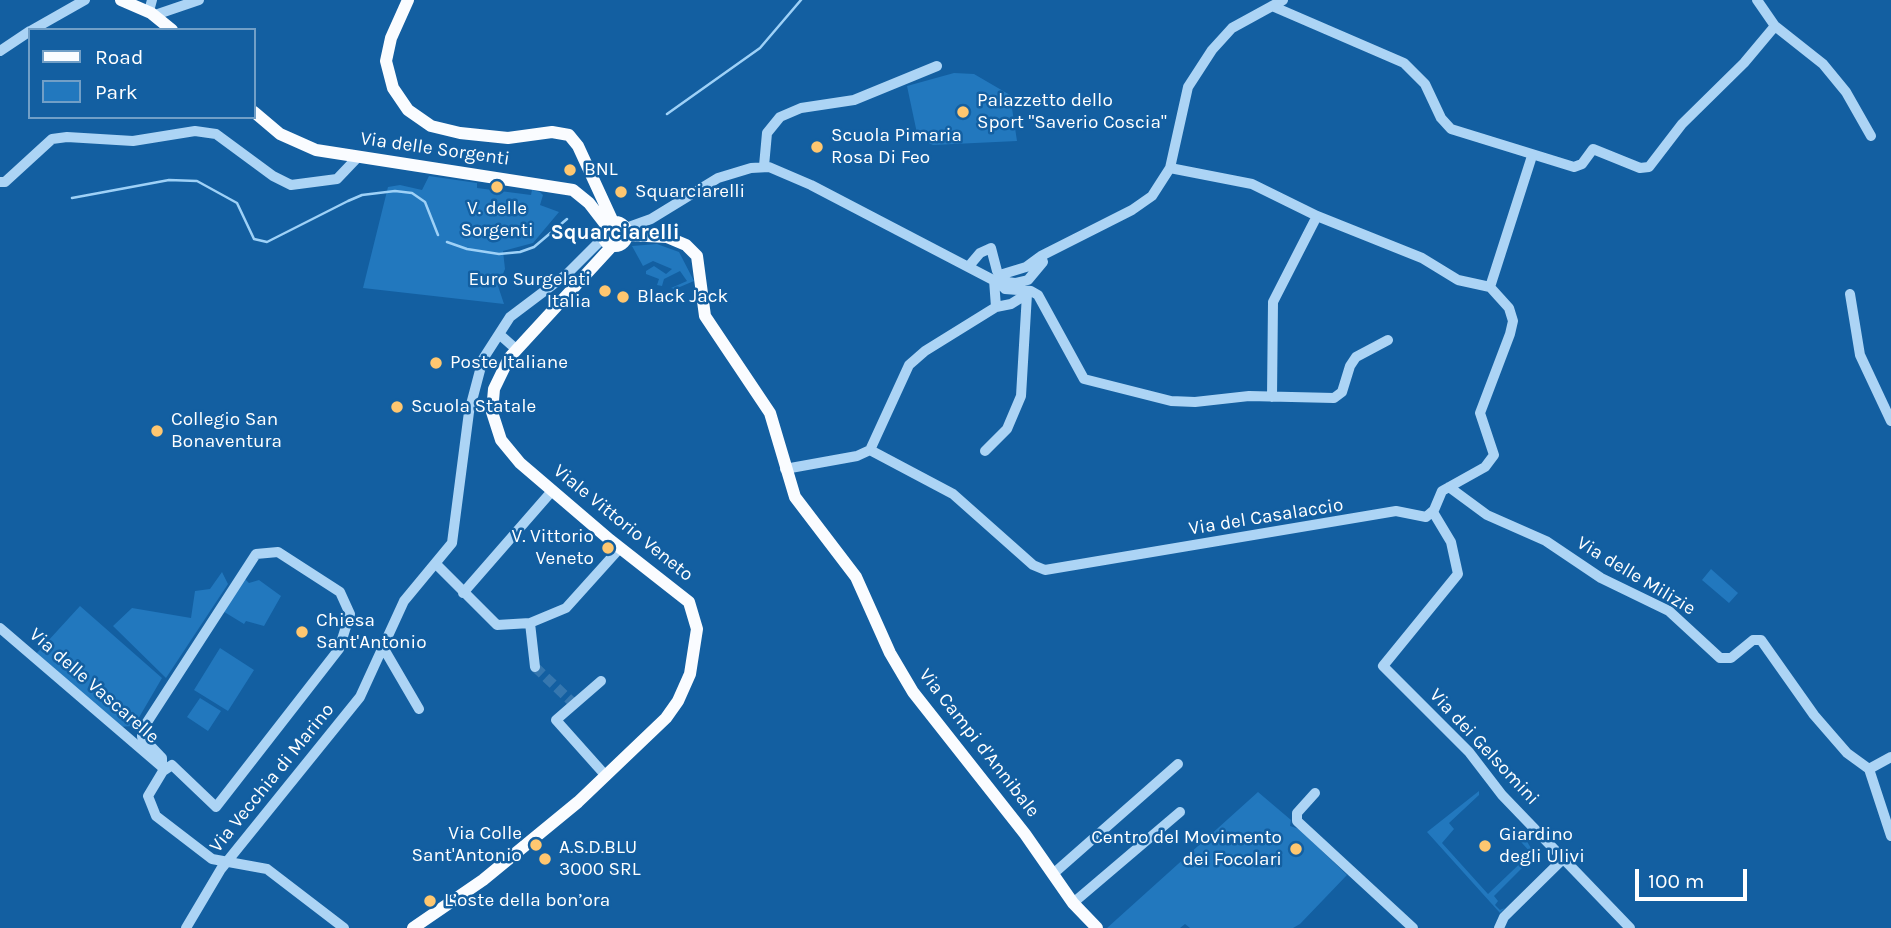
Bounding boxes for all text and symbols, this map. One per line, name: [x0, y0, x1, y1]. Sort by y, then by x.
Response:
legend: [28, 28, 256, 119]
text: Road: [95, 45, 143, 69]
text: Park: [95, 80, 138, 104]
place label: Palazzetto dello Sport "Saverio Coscia": [977, 90, 1167, 134]
marker: Palazzetto dello Sport "Saverio Coscia": [955, 104, 971, 120]
place label: Scuola Pimaria Rosa Di Feo: [831, 125, 962, 169]
street label: Via delle Sorgenti: [359, 127, 511, 171]
marker: Scuola Pimaria Rosa Di Feo: [809, 139, 825, 155]
place label: BNL: [584, 159, 618, 181]
marker: BNL: [562, 162, 578, 178]
marker: V. delle Sorgenti: [489, 179, 505, 195]
place label: Squarciarelli: [635, 181, 745, 203]
marker: Squarciarelli: [613, 184, 629, 200]
place label: V. delle Sorgenti: [460, 198, 534, 242]
district label: Squarciarelli: [550, 220, 680, 246]
place label: Euro Surgelati Italia: [468, 269, 591, 313]
marker: Euro Surgelati Italia: [597, 283, 613, 299]
place label: Black Jack: [637, 286, 728, 308]
marker: Black Jack: [615, 289, 631, 305]
place label: Poste Italiane: [450, 352, 568, 374]
marker: Poste Italiane: [428, 355, 444, 371]
place label: Scuola Statale: [411, 396, 536, 418]
marker: Scuola Statale: [389, 399, 405, 415]
place label: Collegio San Bonaventura: [171, 409, 282, 453]
marker: Collegio San Bonaventura: [149, 423, 165, 439]
street label: Viale Vittorio Veneto: [548, 460, 698, 586]
street label: Via del Casalaccio: [1187, 494, 1345, 540]
place label: V. Vittorio Veneto: [511, 526, 594, 570]
street label: Via delle Milizie: [1573, 532, 1699, 620]
marker: V. Vittorio Veneto: [600, 540, 616, 556]
place label: Chiesa Sant'Antonio: [316, 610, 427, 654]
street label: Via delle Vascarelle: [24, 623, 164, 749]
marker: Chiesa Sant'Antonio: [294, 624, 310, 640]
street label: Via Campi d'Annibale: [914, 664, 1044, 822]
street label: Via dei Gelsomini: [1424, 684, 1544, 810]
street label: Via Vecchia di Marino: [205, 699, 339, 857]
place label: Via Colle Sant'Antonio: [411, 823, 522, 867]
place label: Giardino degli Ulivi: [1499, 824, 1585, 868]
place label: Centro del Movimento dei Focolari: [1091, 827, 1282, 871]
marker: Via Colle Sant'Antonio: [528, 837, 544, 853]
place label: A.S.D.BLU 3000 SRL: [559, 837, 641, 881]
marker: Giardino degli Ulivi: [1477, 838, 1493, 854]
marker: Centro del Movimento dei Focolari: [1288, 841, 1304, 857]
marker: A.S.D.BLU 3000 SRL: [537, 851, 553, 867]
scale bar: [1639, 855, 1751, 899]
text: 100 m: [1648, 869, 1705, 893]
place label: L’oste della bon’ora: [444, 890, 610, 912]
marker: L’oste della bon’ora: [422, 893, 438, 909]

